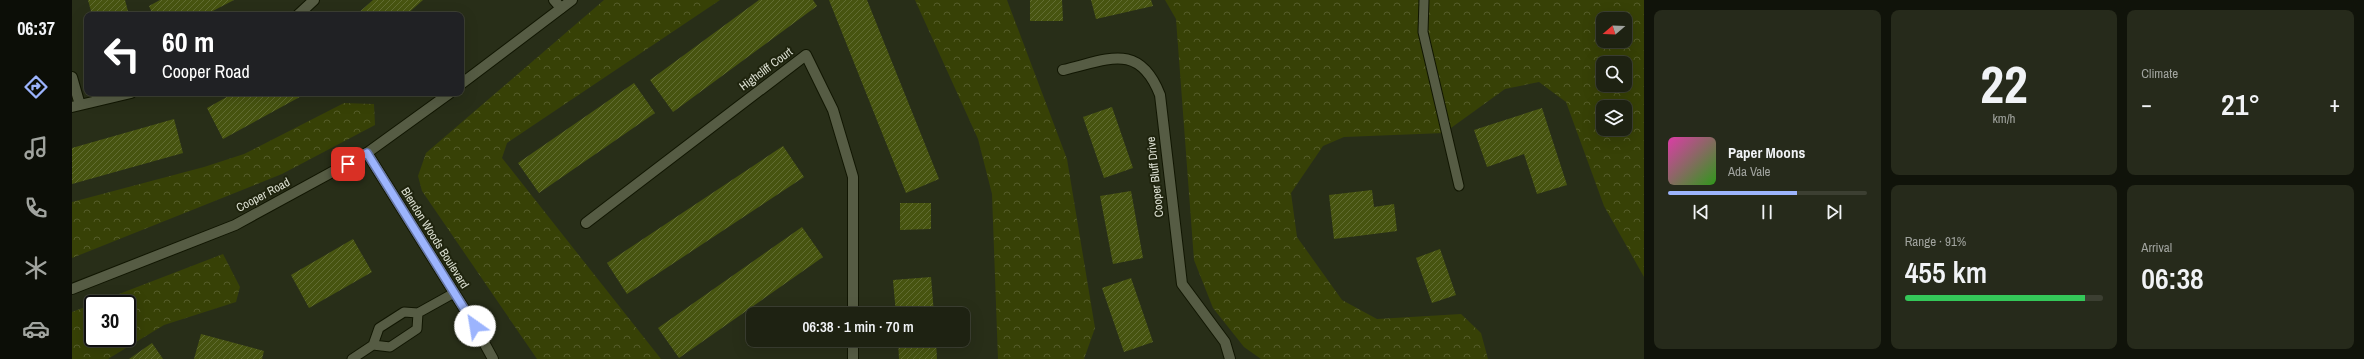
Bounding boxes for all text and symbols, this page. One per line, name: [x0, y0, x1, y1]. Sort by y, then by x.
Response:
north arrow: [1596, 12, 1632, 48]
map controls: [1596, 12, 1632, 136]
text: 06:37: [17, 16, 55, 41]
text: 60 m: [162, 23, 214, 61]
icon: left: [96, 28, 148, 80]
street label: Highcliff Court: [736, 44, 796, 94]
text: 22: [1980, 49, 2028, 119]
button: search: [1596, 56, 1632, 92]
text: Cooper Road: [162, 59, 250, 84]
text: Climate: [2141, 65, 2178, 82]
icon: directions: [22, 73, 50, 101]
text: 21°: [2221, 84, 2260, 124]
text: −: [2141, 89, 2152, 119]
text: +: [2329, 89, 2340, 119]
button: layers: [1596, 100, 1632, 136]
text: km/h: [1992, 110, 2016, 127]
icon: music: [22, 134, 50, 162]
street label: Cooper Bluff Drive: [1143, 136, 1167, 218]
text: Paper Moons: [1728, 142, 1805, 163]
pin: [331, 147, 365, 181]
icon: arrive: [337, 153, 359, 175]
text: Ada Vale: [1728, 163, 1770, 180]
street label: Cooper Road: [233, 174, 293, 216]
street label: Blendon Woods Boulevard: [397, 184, 473, 292]
icon: phone: [22, 194, 50, 222]
icon: previous: [1690, 201, 1712, 223]
icon: pause: [1756, 201, 1778, 223]
icon: next: [1823, 201, 1845, 223]
text: Range · 91%: [1905, 233, 1966, 250]
text: Arrival: [2141, 239, 2172, 256]
text: 455 km: [1905, 252, 1987, 292]
icon: climate: [22, 254, 50, 282]
text: 06:38: [2141, 258, 2204, 298]
speed limit sign: 30: [84, 295, 136, 347]
position arrow: [454, 305, 496, 347]
icon: car: [22, 315, 50, 343]
text: 06:38 · 1 min · 70 m: [802, 316, 914, 337]

